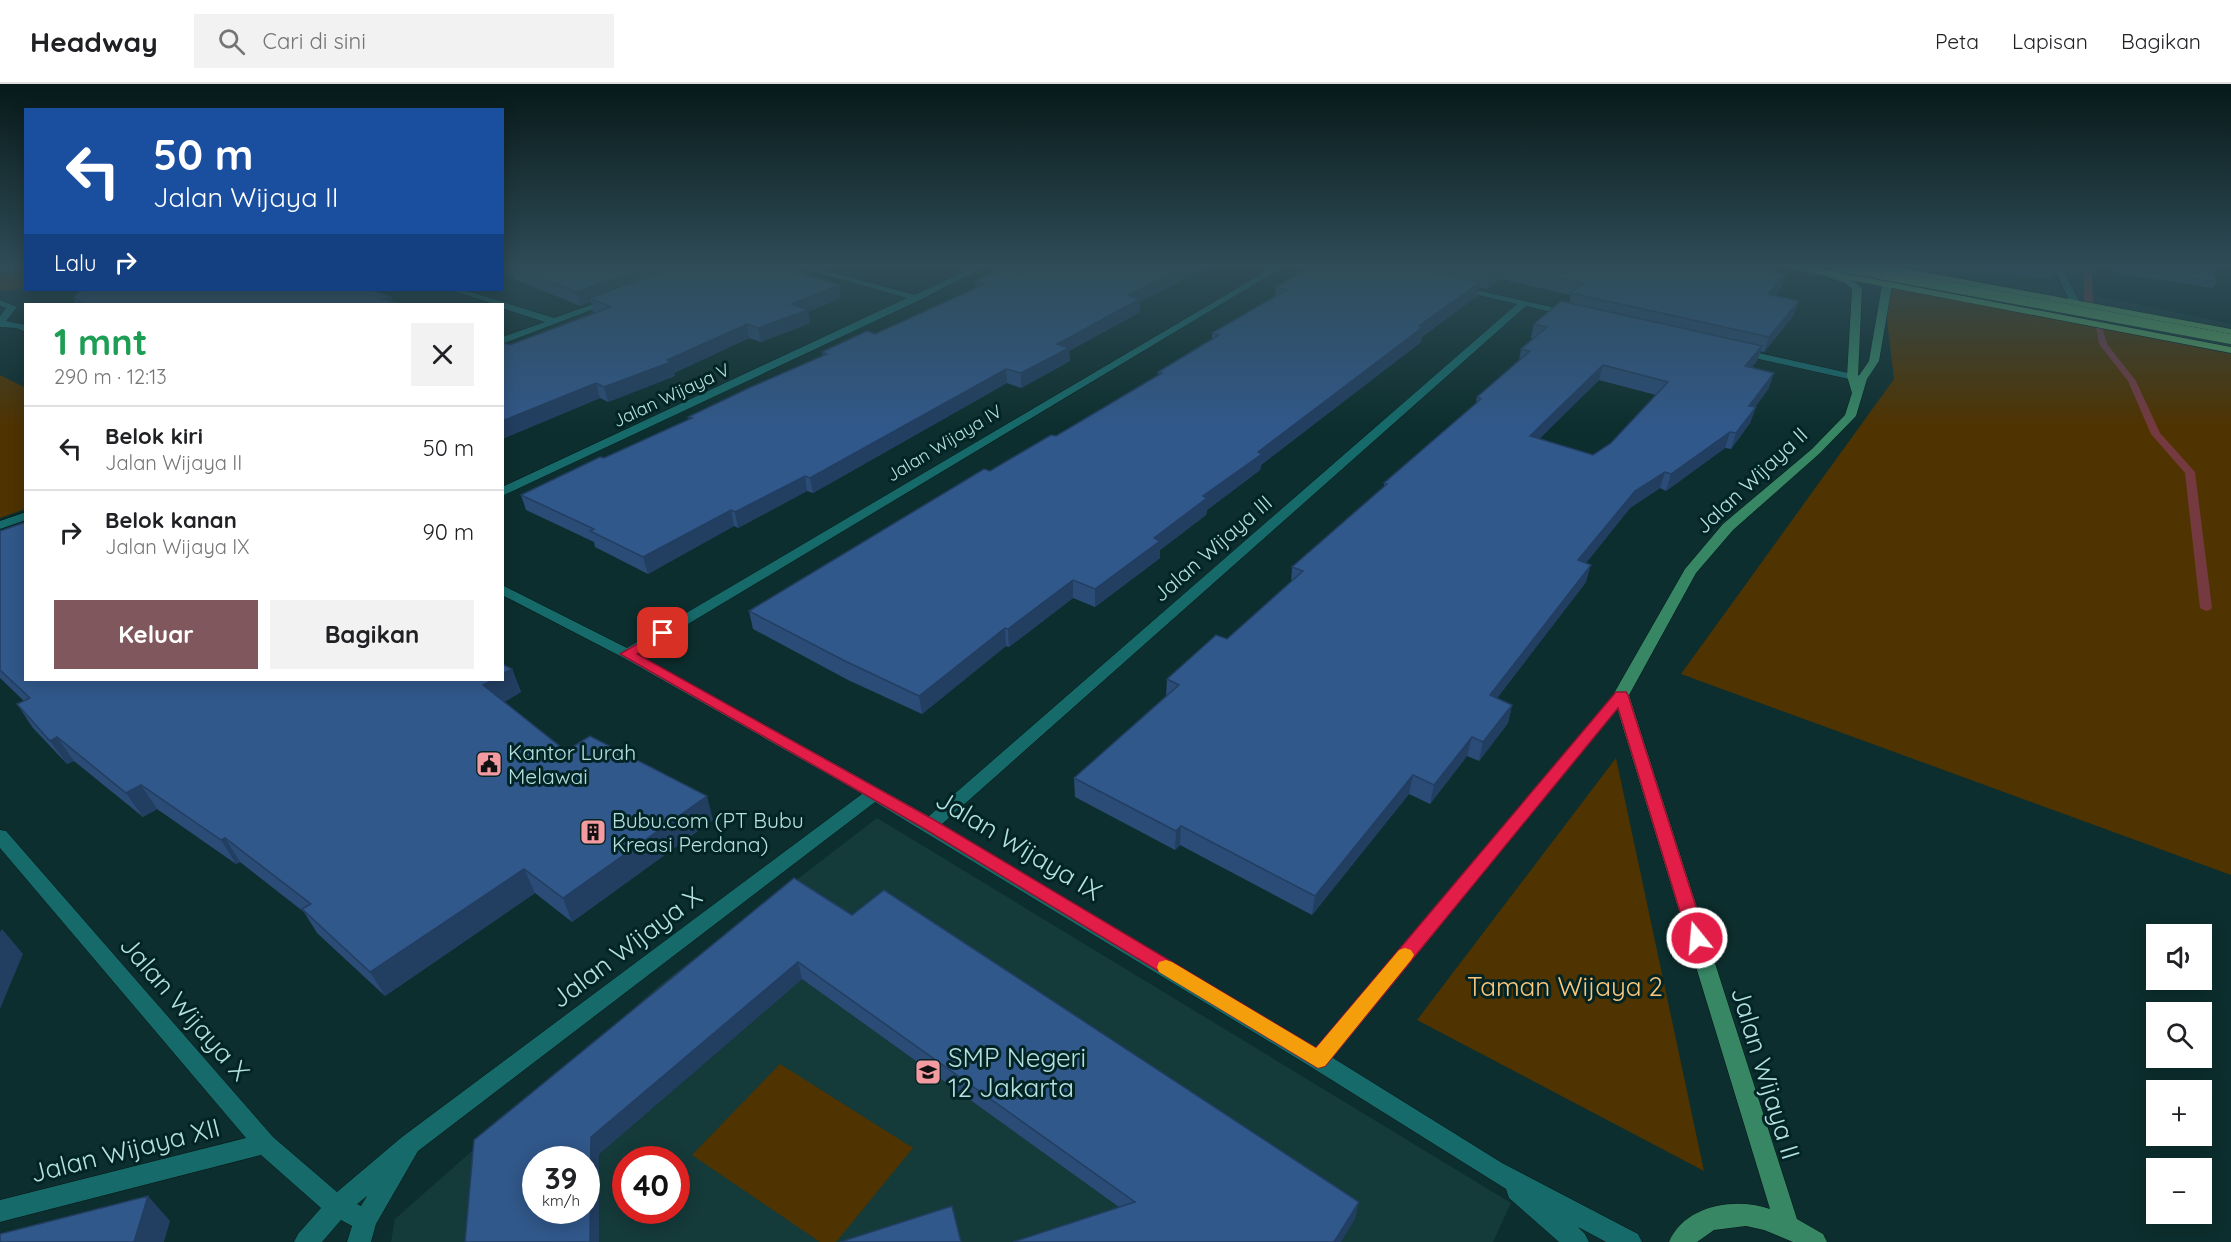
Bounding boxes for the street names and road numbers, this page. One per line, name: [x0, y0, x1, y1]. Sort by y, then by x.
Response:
street label: Jalan Wijaya V: [609, 358, 733, 432]
street label: Jalan Wijaya IV: [882, 399, 1006, 487]
street label: Jalan Wijaya II: [1689, 421, 1813, 539]
street label: Jalan Wijaya III: [1147, 489, 1277, 607]
street label: Jalan Wijaya IX: [930, 782, 1108, 908]
street label: Jalan Wijaya X: [544, 879, 708, 1015]
street label: Jalan Wijaya X: [113, 929, 257, 1087]
street label: Jalan Wijaya II: [1724, 983, 1808, 1163]
street label: Jalan Wijaya XII: [27, 1110, 223, 1190]

